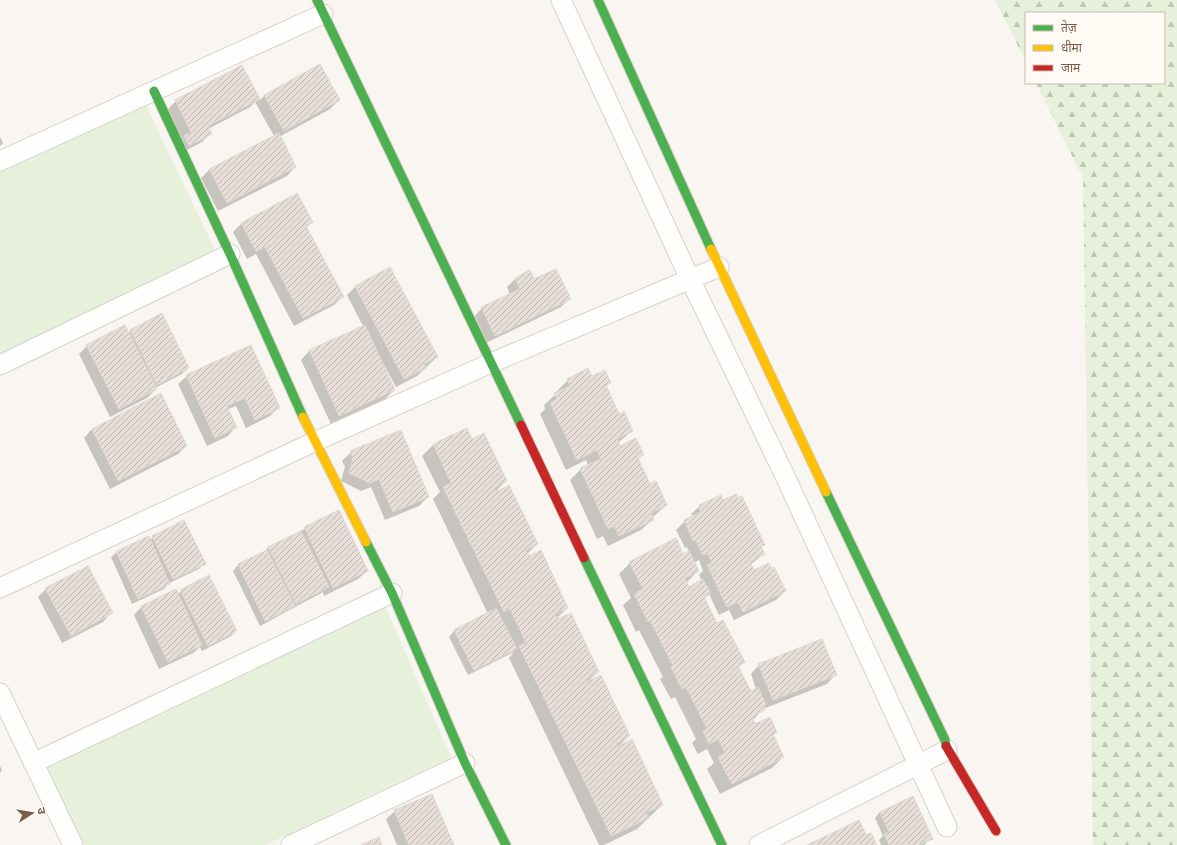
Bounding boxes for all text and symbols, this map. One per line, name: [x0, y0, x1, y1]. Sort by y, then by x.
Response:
legend: [1025, 12, 1165, 84]
text: तेज़: [1061, 20, 1078, 35]
text: धीमा: [1061, 40, 1083, 55]
text: जाम: [1061, 60, 1081, 75]
north arrow: [12, 793, 52, 833]
text: उ: [34, 806, 49, 816]

